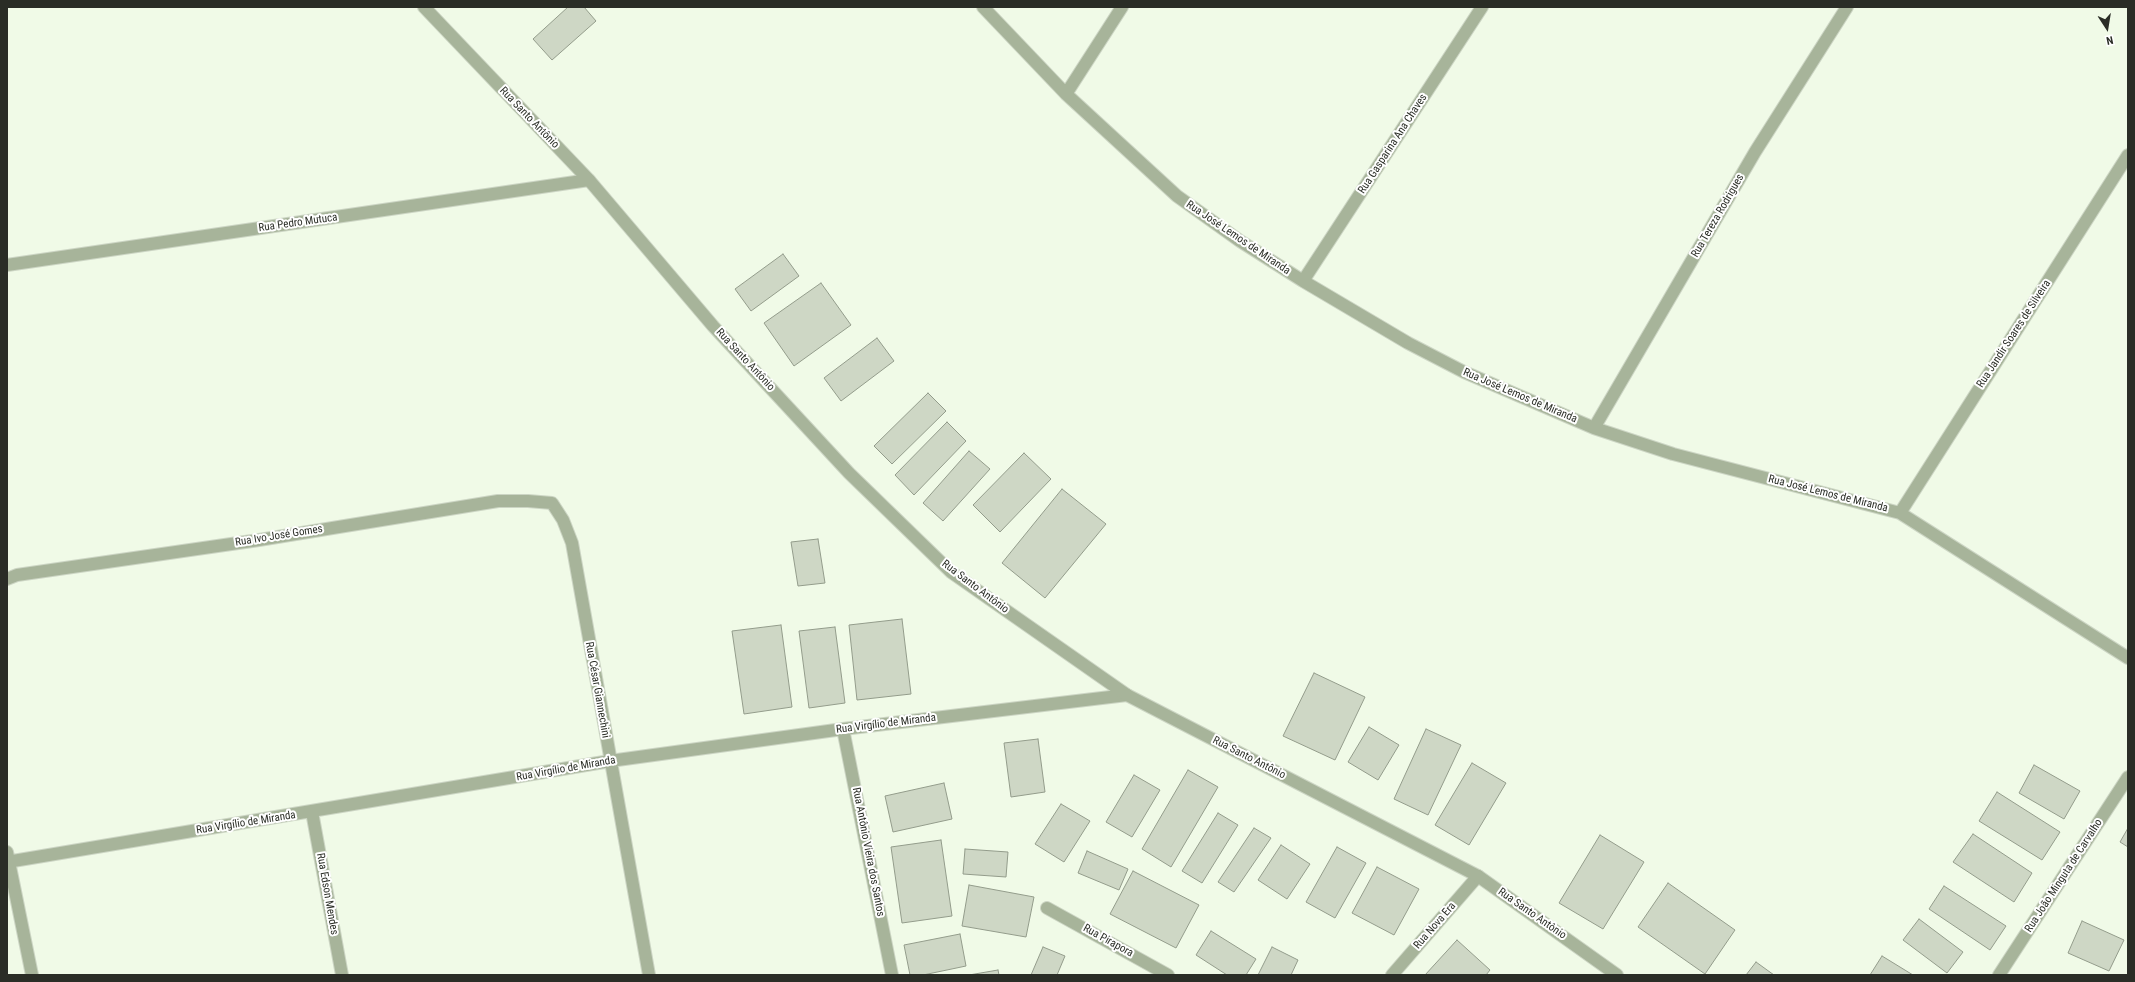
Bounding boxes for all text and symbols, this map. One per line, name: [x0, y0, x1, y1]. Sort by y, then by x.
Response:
north arrow: [2087, 8, 2127, 48]
text: N: [2105, 33, 2114, 47]
street label: Rua Santo Antônio: [496, 85, 562, 151]
street label: Rua Gasparina Ana Chaves: [1356, 92, 1430, 196]
street label: Rua Tereza Rodrigues: [1689, 172, 1747, 260]
street label: Rua José Lemos de Miranda: [1183, 198, 1293, 278]
street label: Rua Pedro Mutuca: [258, 211, 338, 235]
street label: Rua Jandir Soares de Silveira: [1974, 278, 2054, 390]
street label: Rua Santo Antônio: [713, 326, 777, 394]
street label: Rua José Lemos de Miranda: [1461, 366, 1579, 426]
street label: Rua José Lemos de Miranda: [1767, 473, 1889, 515]
street label: Rua Ivo José Gomes: [234, 523, 324, 549]
street label: Rua Santo Antônio: [939, 558, 1011, 616]
street label: Rua César Giannechini: [582, 641, 612, 739]
street label: Rua Virgílio de Miranda: [835, 711, 937, 737]
street label: Rua Santo Antônio: [1210, 734, 1288, 782]
street label: Rua Virgílio de Miranda: [515, 754, 617, 784]
street label: Rua Antônio Vieira dos Santos: [849, 786, 887, 918]
street label: Rua Virgílio de Miranda: [195, 809, 297, 837]
street label: Rua João Minguta de Carvalho: [2022, 817, 2106, 935]
street label: Rua Edson Mendes: [313, 852, 341, 936]
street label: Rua Santo Antônio: [1495, 886, 1569, 942]
street label: Rua Nova Era: [1411, 900, 1459, 952]
street label: Rua Pirapora: [1081, 922, 1135, 960]

